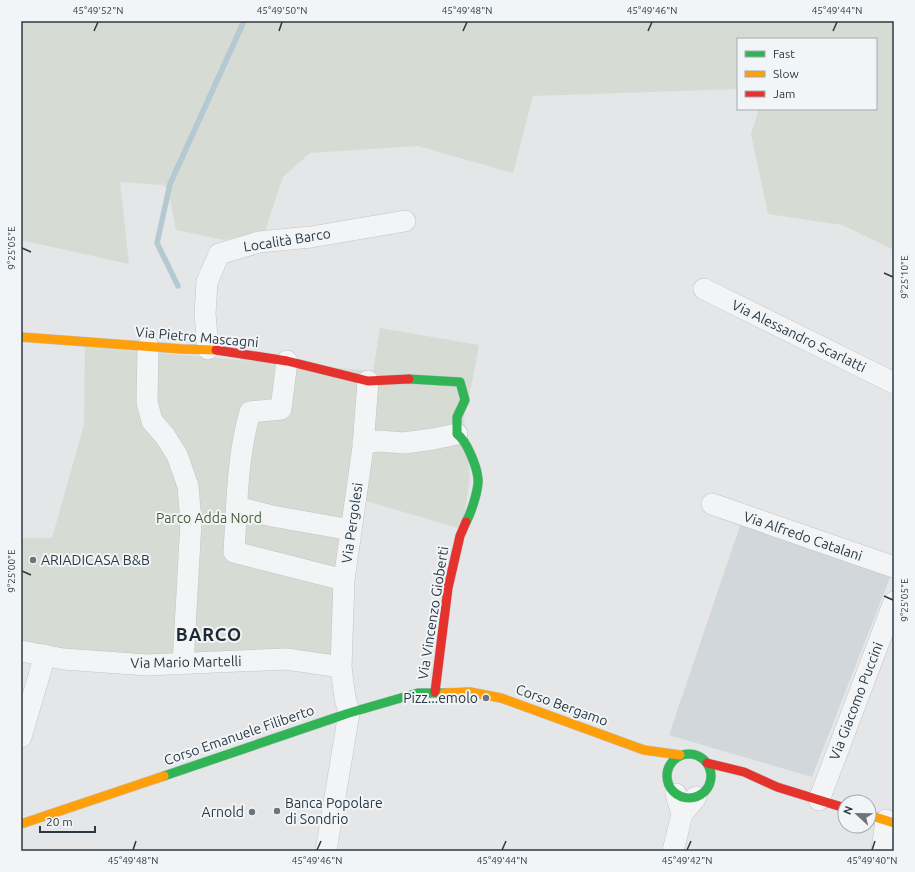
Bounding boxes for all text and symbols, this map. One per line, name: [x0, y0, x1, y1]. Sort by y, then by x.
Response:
text: 45°49'52"N: [73, 5, 123, 16]
text: 45°49'50"N: [257, 5, 307, 16]
text: 45°49'48"N: [442, 5, 492, 16]
text: 45°49'46"N: [627, 5, 677, 16]
text: 45°49'44"N: [812, 5, 862, 16]
legend: [737, 38, 877, 110]
text: Fast: [773, 47, 795, 60]
text: Slow: [773, 67, 799, 80]
text: Jam: [773, 87, 795, 100]
street label: Località Barco: [242, 225, 332, 255]
text: 9°25'05"E: [6, 226, 17, 270]
text: 9°25'10"E: [899, 255, 910, 299]
street label: Via Alessandro Scarlatti: [729, 296, 869, 376]
street label: Via Pietro Mascagni: [135, 324, 259, 350]
street label: Via Pergolesi: [338, 482, 366, 564]
street label: Via Alfredo Catalani: [741, 508, 865, 564]
park label: Parco Adda Nord: [156, 510, 262, 526]
street label: Via Vincenzo Gioberti: [415, 545, 451, 681]
text: 9°25'00"E: [6, 549, 17, 593]
place label: ARIADICASA B&B: [41, 552, 150, 568]
marker: ARIADICASA B&B: [28, 555, 38, 565]
text: 9°25'05"E: [899, 578, 910, 622]
district label: BARCO: [176, 624, 242, 644]
street label: Via Giacomo Puccini: [826, 640, 886, 762]
street label: Via Mario Martelli: [130, 653, 242, 671]
street label: Corso Bergamo: [514, 681, 610, 729]
place label: Pizz...emolo: [403, 690, 478, 706]
marker: Pizz...emolo: [481, 693, 491, 703]
street label: Corso Emanuele Filiberto: [162, 702, 316, 768]
north arrow: [837, 794, 877, 834]
place label: Banca Popolare di Sondrio: [285, 795, 383, 827]
place label: Arnold: [202, 804, 244, 820]
text: N: [841, 804, 855, 816]
marker: Banca Popolare di Sondrio: [272, 806, 282, 816]
marker: Arnold: [247, 807, 257, 817]
scale bar: [40, 808, 95, 834]
text: 20 m: [46, 815, 73, 828]
text: 45°49'48"N: [108, 855, 158, 866]
text: 45°49'46"N: [292, 855, 342, 866]
text: 45°49'44"N: [477, 855, 527, 866]
text: 45°49'42"N: [662, 855, 712, 866]
text: 45°49'40"N: [847, 855, 897, 866]

